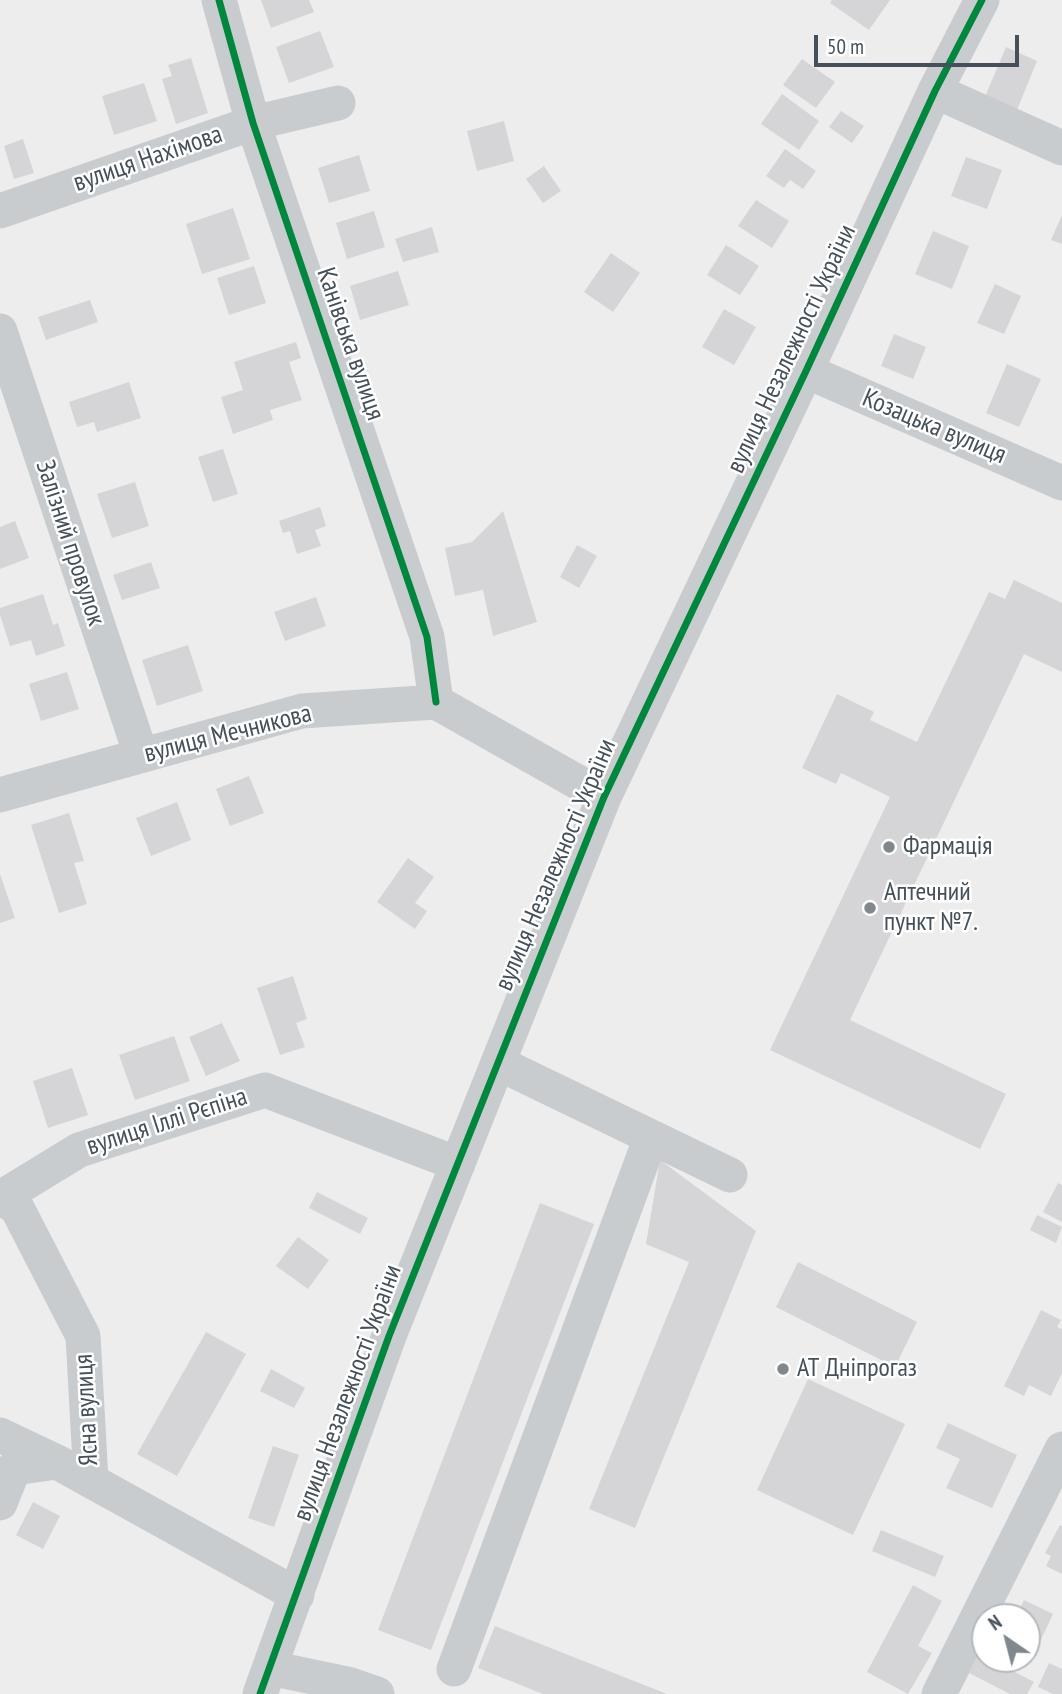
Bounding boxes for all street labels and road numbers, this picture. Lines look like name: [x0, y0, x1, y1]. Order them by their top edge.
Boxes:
street label: вулиця Нахімова: [69, 119, 227, 199]
street label: вулиця Незалежності України: [721, 220, 863, 478]
street label: Канівська вулиця: [309, 264, 391, 424]
street label: Козацька вулиця: [857, 383, 1011, 471]
street label: Залізний провулок: [29, 456, 111, 630]
street label: вулиця Мечникова: [141, 698, 315, 770]
street label: вулиця Незалежності України: [489, 734, 623, 996]
street label: вулиця Іллі Рєпіна: [83, 1081, 251, 1163]
street label: вулиця Незалежності України: [287, 1261, 409, 1525]
street label: Ясна вулиця: [68, 1353, 106, 1467]

